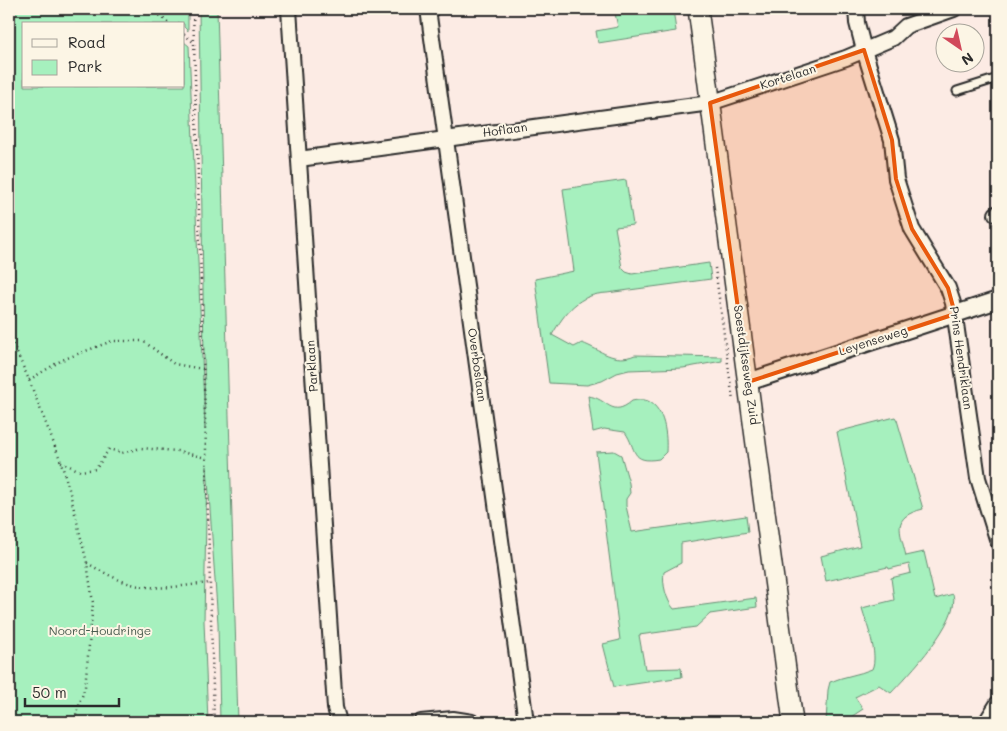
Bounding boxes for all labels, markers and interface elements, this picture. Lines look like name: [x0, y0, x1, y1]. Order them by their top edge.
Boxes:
legend: [22, 22, 185, 88]
north arrow: [934, 22, 984, 72]
text: Road: [68, 32, 105, 52]
text: N: [958, 48, 977, 70]
text: Park: [68, 56, 102, 76]
street label: Kortelaan: [758, 60, 818, 93]
street label: Hoflaan: [481, 118, 528, 140]
street label: Soestdijkseweg Zuid: [731, 304, 763, 426]
street label: Prins Hendriklaan: [947, 305, 977, 411]
street label: Leyenseweg: [836, 321, 909, 359]
street label: Overboslaan: [465, 327, 491, 403]
street label: Parklaan: [301, 340, 321, 392]
park label: Noord-Houdringe: [49, 622, 151, 638]
scale bar: [25, 676, 119, 708]
text: 50 m: [32, 682, 67, 702]

